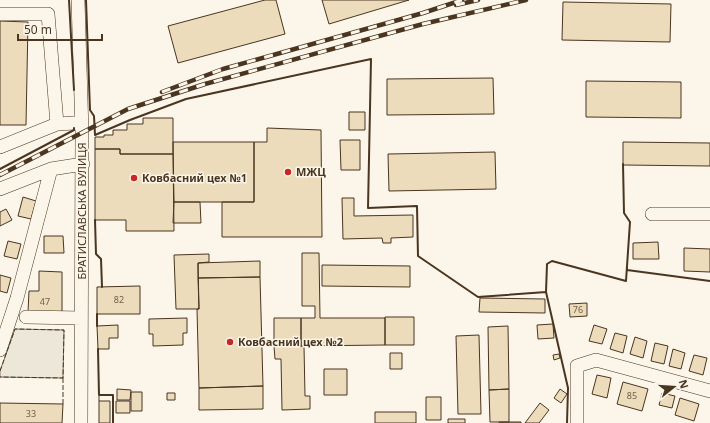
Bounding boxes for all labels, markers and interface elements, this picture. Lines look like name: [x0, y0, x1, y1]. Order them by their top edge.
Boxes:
scale bar: [18, 16, 102, 42]
text: 50 m: [24, 21, 52, 38]
street label: БРАТИСЛАВСЬКА ВУЛИЦЯ: [74, 143, 89, 279]
place label: МЖЦ: [296, 164, 326, 179]
marker: МЖЦ: [283, 167, 293, 177]
place label: Ковбасний цех №1: [142, 170, 247, 185]
marker: Ковбасний цех №1: [129, 173, 139, 183]
house number: 82: [114, 293, 124, 306]
house number: 47: [40, 295, 50, 308]
house number: 76: [573, 303, 583, 316]
place label: Ковбасний цех №2: [238, 334, 343, 349]
marker: Ковбасний цех №2: [225, 337, 235, 347]
north arrow: [654, 367, 694, 407]
text: N: [676, 377, 693, 390]
house number: 85: [627, 389, 637, 402]
house number: 33: [26, 407, 36, 420]

